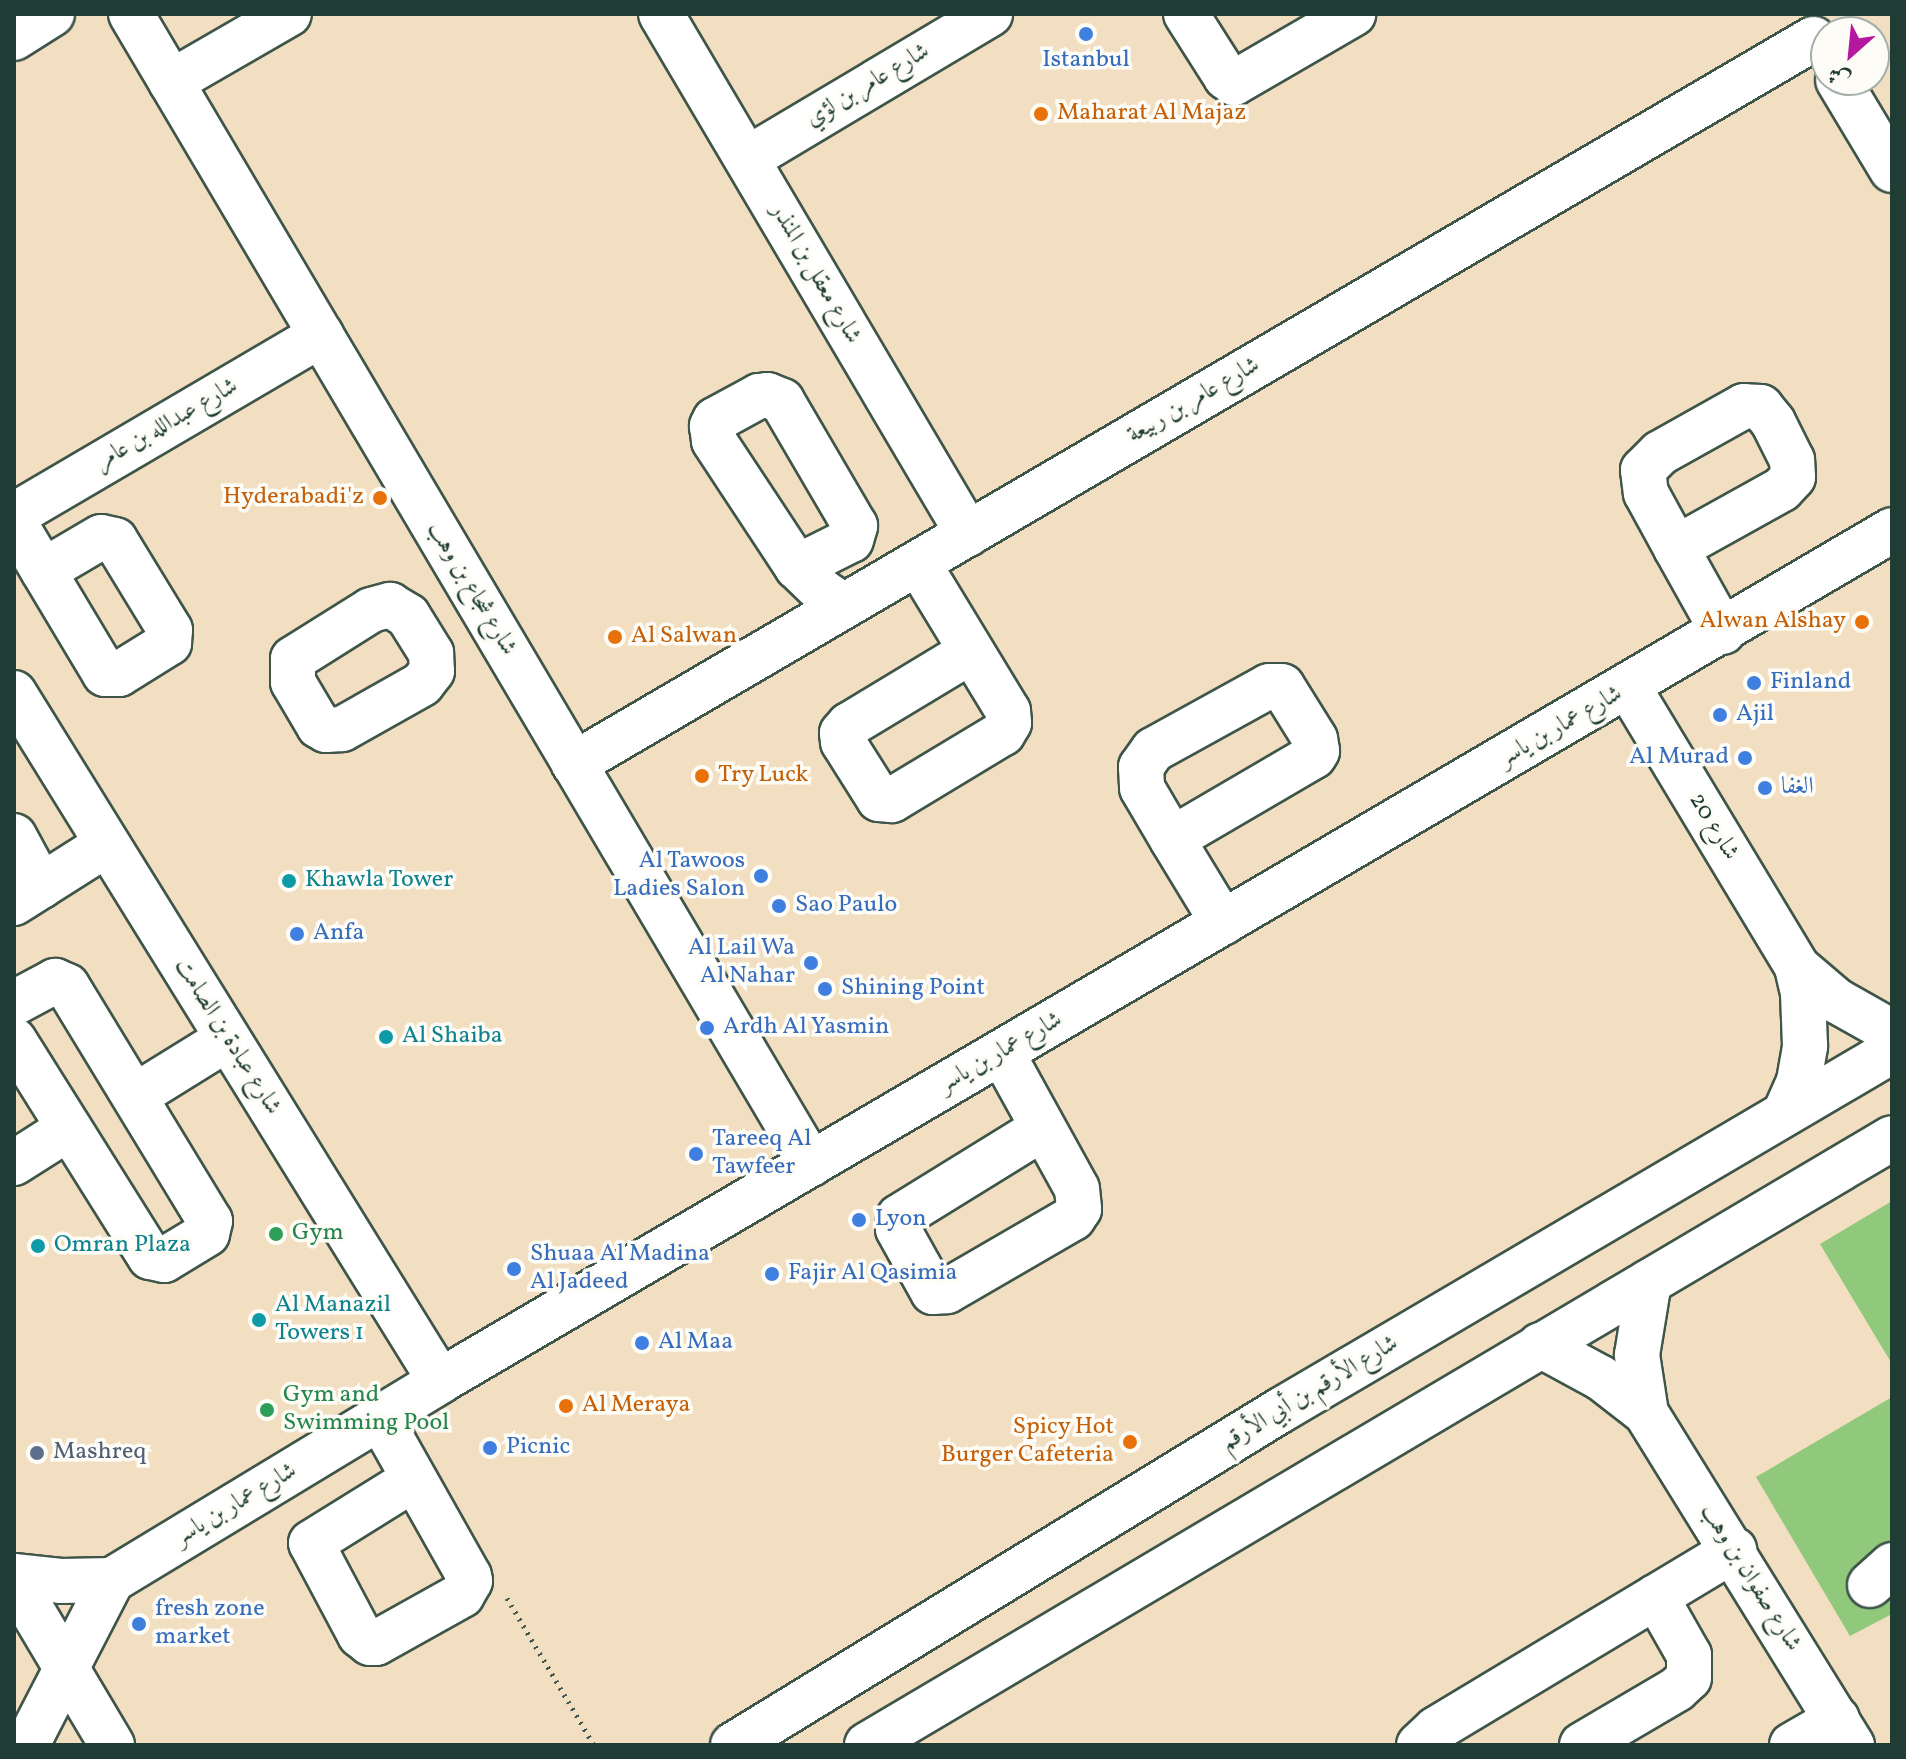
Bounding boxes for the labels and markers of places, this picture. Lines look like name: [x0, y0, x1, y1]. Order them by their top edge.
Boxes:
marker: Istanbul: [1077, 25, 1095, 43]
place label: Istanbul: [1042, 47, 1130, 75]
place label: Maharat Al Majaz: [1057, 100, 1246, 128]
marker: Maharat Al Majaz: [1032, 105, 1050, 123]
place label: Hyderabadi'z: [223, 484, 364, 512]
marker: Hyderabadi'z: [371, 489, 389, 507]
place label: Alwan Alshay: [1699, 608, 1846, 636]
marker: Alwan Alshay: [1853, 613, 1871, 631]
place label: Al Salwan: [631, 623, 737, 651]
marker: Al Salwan: [606, 628, 624, 646]
place label: Finland: [1770, 669, 1851, 697]
marker: Finland: [1745, 674, 1763, 692]
place label: Ajil: [1736, 701, 1774, 729]
marker: Ajil: [1711, 706, 1729, 724]
place label: Al Murad: [1629, 744, 1729, 772]
marker: Al Murad: [1736, 749, 1754, 767]
place label: Try Luck: [718, 762, 809, 790]
marker: Try Luck: [693, 767, 711, 785]
place label: الغفا: [1781, 774, 1814, 802]
marker: الغفا: [1756, 779, 1774, 797]
place label: Al Tawoos Ladies Salon: [613, 848, 745, 904]
place label: Khawla Tower: [305, 867, 454, 895]
marker: Al Tawoos Ladies Salon: [752, 867, 770, 885]
marker: Khawla Tower: [280, 872, 298, 890]
place label: Sao Paulo: [795, 892, 897, 920]
marker: Sao Paulo: [770, 897, 788, 915]
place label: Anfa: [313, 920, 364, 948]
marker: Anfa: [288, 925, 306, 943]
place label: Al Lail Wa Al Nahar: [687, 935, 795, 991]
marker: Al Lail Wa Al Nahar: [802, 954, 820, 972]
place label: Shining Point: [841, 975, 985, 1003]
marker: Shining Point: [816, 980, 834, 998]
place label: Ardh Al Yasmin: [723, 1014, 890, 1042]
marker: Ardh Al Yasmin: [698, 1019, 716, 1037]
place label: Al Shaiba: [402, 1023, 503, 1051]
marker: Al Shaiba: [377, 1028, 395, 1046]
place label: Tareeq Al Tawfeer: [712, 1126, 811, 1182]
marker: Tareeq Al Tawfeer: [687, 1145, 705, 1163]
place label: Lyon: [875, 1206, 927, 1234]
marker: Lyon: [850, 1211, 868, 1229]
place label: Gym: [292, 1220, 344, 1248]
marker: Gym: [267, 1225, 285, 1243]
place label: Omran Plaza: [54, 1232, 191, 1260]
marker: Omran Plaza: [29, 1237, 47, 1255]
place label: Shuaa Al Madina Al Jadeed: [530, 1241, 710, 1297]
marker: Shuaa Al Madina Al Jadeed: [505, 1260, 523, 1278]
place label: Fajir Al Qasimia: [788, 1260, 957, 1288]
marker: Fajir Al Qasimia: [763, 1265, 781, 1283]
place label: Al Manazil Towers 1: [275, 1292, 391, 1348]
marker: Al Manazil Towers 1: [250, 1311, 268, 1329]
place label: Al Maa: [658, 1329, 733, 1357]
marker: Al Maa: [633, 1334, 651, 1352]
place label: Gym and Swimming Pool: [283, 1382, 449, 1438]
place label: Al Meraya: [582, 1392, 690, 1420]
marker: Al Meraya: [557, 1397, 575, 1415]
marker: Gym and Swimming Pool: [258, 1401, 276, 1419]
place label: Spicy Hot Burger Cafeteria: [941, 1414, 1114, 1470]
marker: Spicy Hot Burger Cafeteria: [1121, 1433, 1139, 1451]
place label: Picnic: [506, 1434, 570, 1462]
place label: Mashreq: [53, 1439, 146, 1467]
marker: Picnic: [481, 1439, 499, 1457]
marker: Mashreq: [28, 1444, 46, 1462]
place label: fresh zone market: [155, 1596, 265, 1652]
marker: fresh zone market: [130, 1615, 148, 1633]

